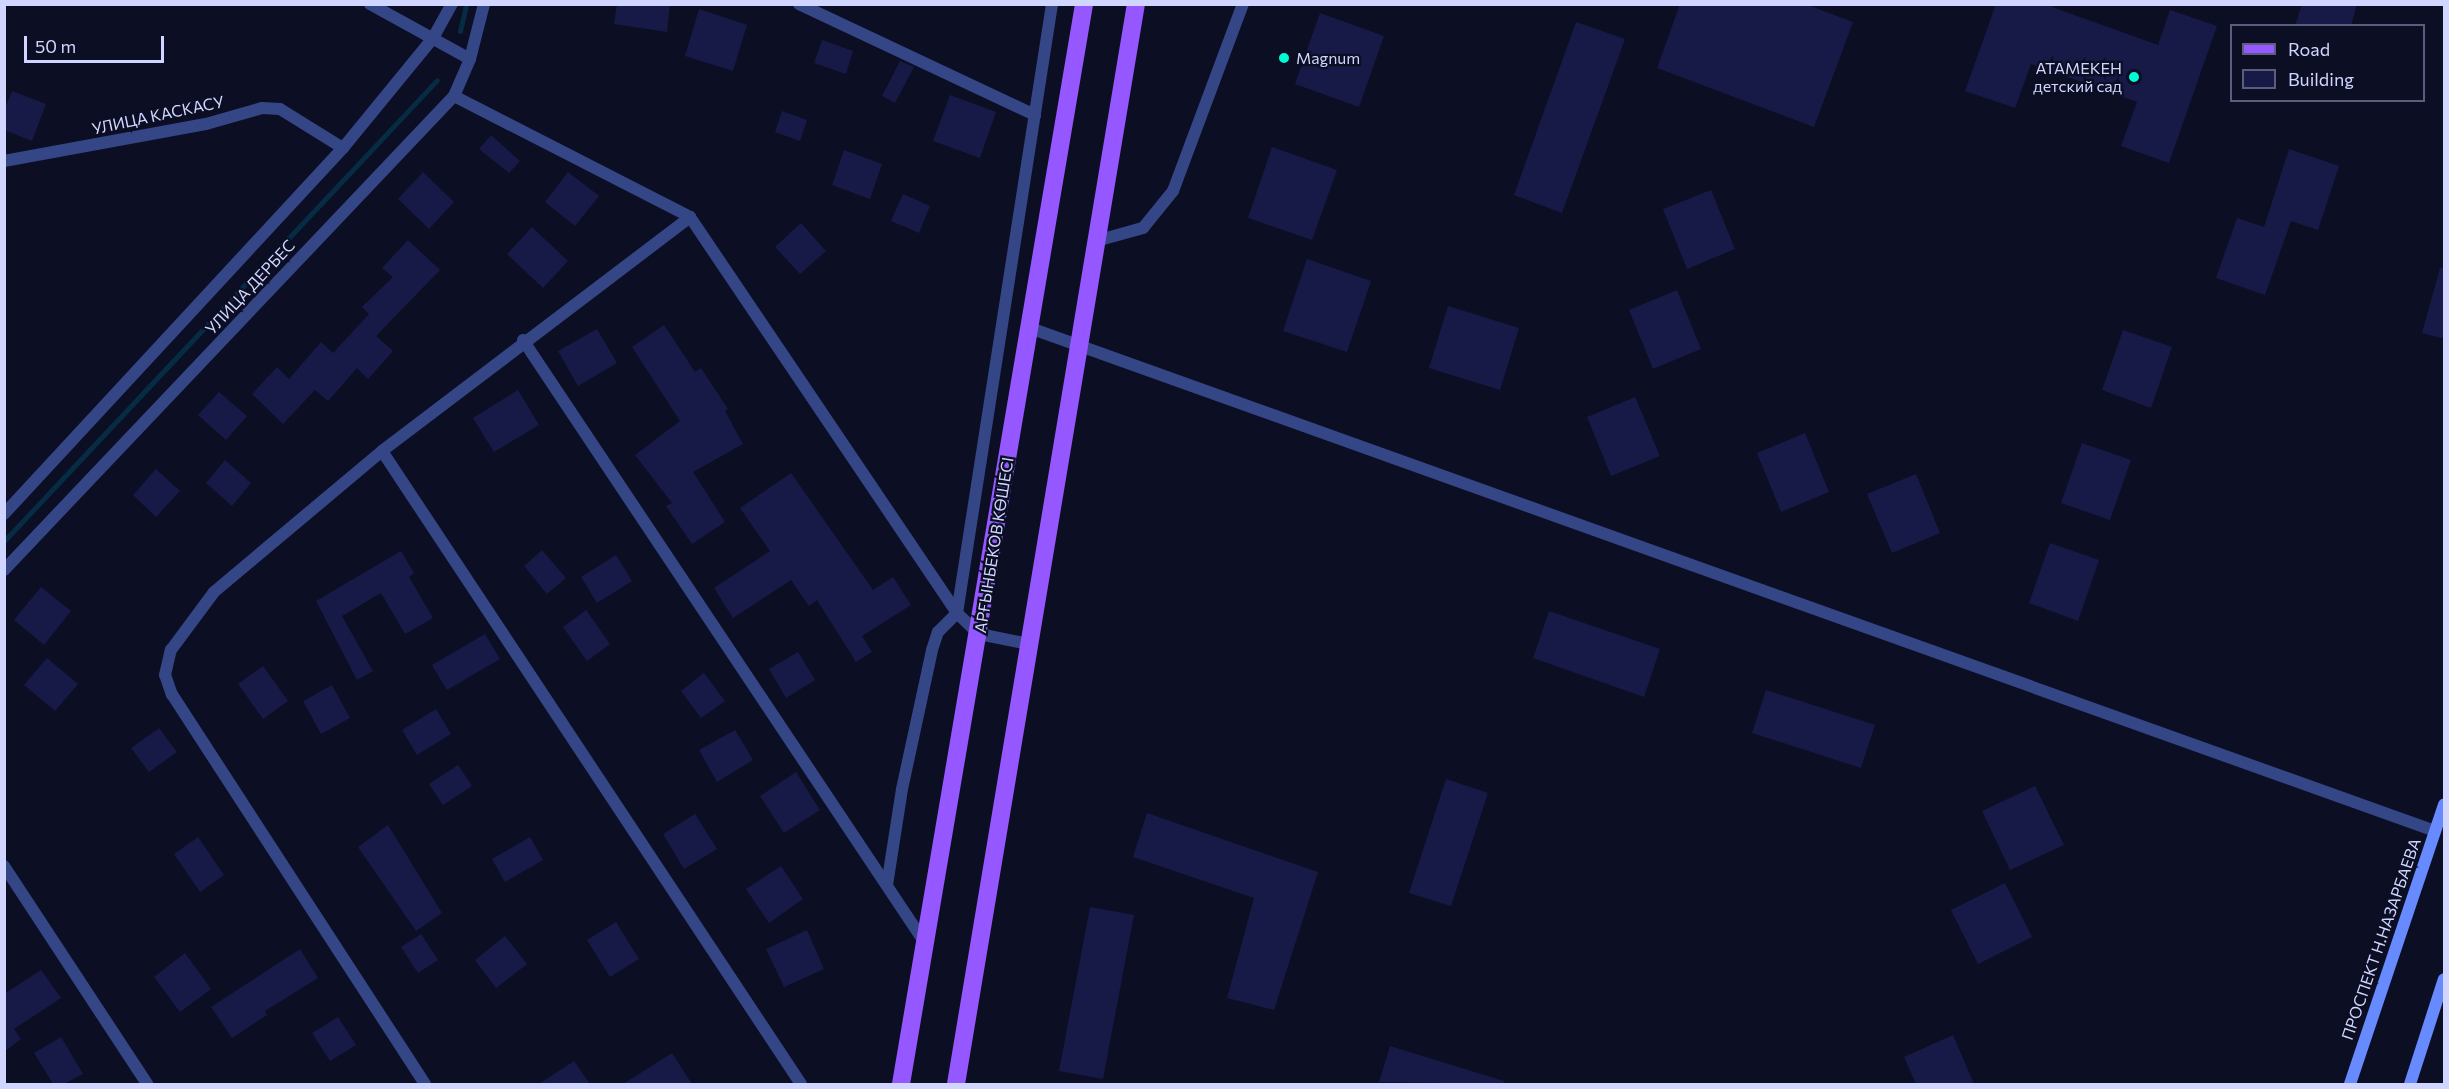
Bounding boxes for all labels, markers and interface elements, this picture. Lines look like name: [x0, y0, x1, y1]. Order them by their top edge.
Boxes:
scale bar: [27, 24, 166, 62]
legend: [2230, 24, 2425, 102]
text: 50 m: [35, 35, 76, 57]
text: Road: [2288, 38, 2330, 60]
place label: Magnum: [1296, 48, 1360, 68]
marker: Magnum: [1277, 51, 1291, 65]
place label: АТАМЕКЕН детский сад: [2033, 58, 2122, 96]
text: Building: [2288, 68, 2354, 90]
marker: АТАМЕКЕН детский сад: [2127, 70, 2141, 84]
street label: УЛИЦА КАСКАСУ: [90, 92, 226, 138]
street label: УЛИЦА ДЕРБЕС: [201, 236, 299, 338]
street label: АРҒЫНБЕКОВ КӨШЕСІ: [971, 456, 1017, 634]
street label: ПРОСПЕКТ Н.НАЗАРБАЕВА: [2337, 835, 2425, 1043]

